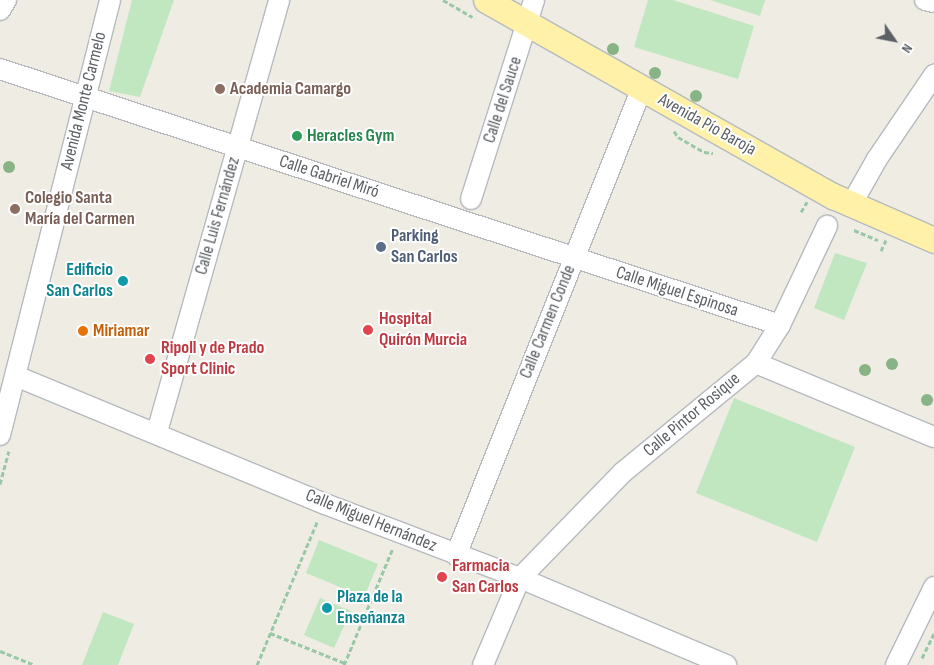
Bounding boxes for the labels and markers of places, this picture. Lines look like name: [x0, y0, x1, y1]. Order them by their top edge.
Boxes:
place label: Academia Camargo: [230, 78, 351, 100]
marker: Academia Camargo: [214, 83, 226, 95]
place label: Heracles Gym: [307, 125, 394, 147]
marker: Heracles Gym: [291, 130, 303, 142]
place label: Colegio Santa María del Carmen: [25, 188, 135, 230]
marker: Colegio Santa María del Carmen: [9, 203, 21, 215]
place label: Parking San Carlos: [391, 226, 458, 268]
marker: Parking San Carlos: [375, 241, 387, 253]
place label: Edificio San Carlos: [46, 260, 113, 302]
marker: Edificio San Carlos: [117, 275, 129, 287]
place label: Hospital Quirón Murcia: [379, 309, 467, 352]
place label: Miriamar: [93, 320, 149, 342]
marker: Hospital Quirón Murcia: [361, 323, 375, 337]
marker: Miriamar: [77, 325, 89, 337]
place label: Ripoll y de Prado Sport Clinic: [161, 338, 264, 380]
marker: Ripoll y de Prado Sport Clinic: [143, 352, 157, 366]
place label: Farmacia San Carlos: [452, 556, 519, 598]
marker: Farmacia San Carlos: [436, 571, 448, 583]
place label: Plaza de la Enseñanza: [337, 587, 405, 630]
marker: Plaza de la Enseñanza: [321, 602, 333, 614]

